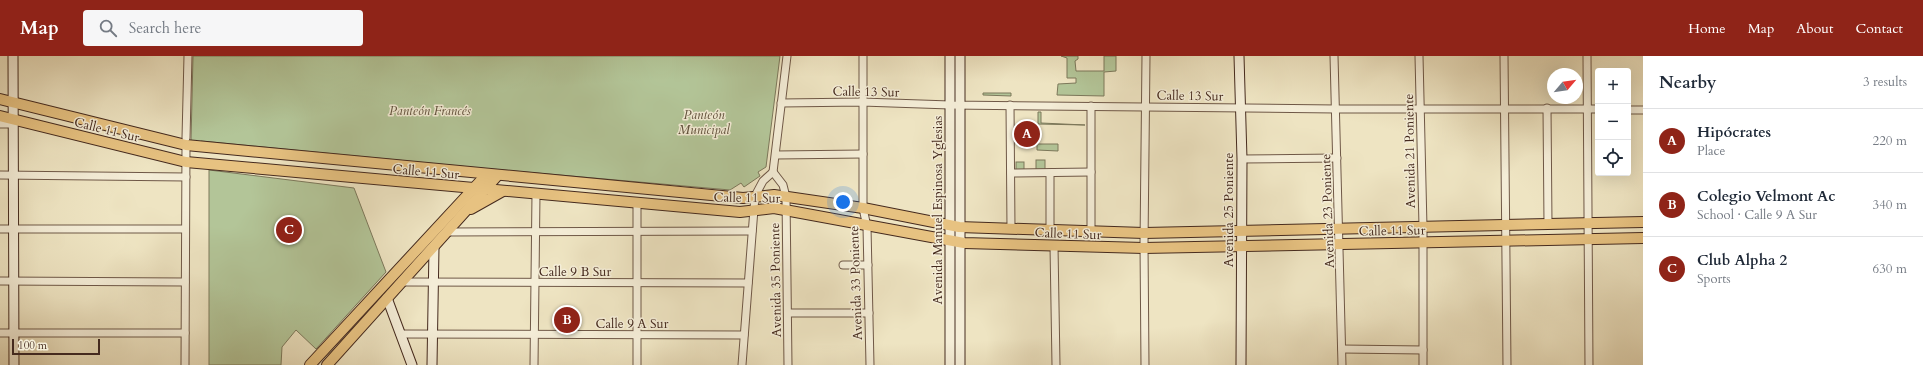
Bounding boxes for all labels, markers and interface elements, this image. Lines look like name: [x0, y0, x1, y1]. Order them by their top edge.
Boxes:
search box: [83, 10, 363, 46]
text: Map: [20, 15, 59, 41]
icon: search: [97, 17, 119, 39]
text: Search here: [129, 18, 201, 38]
text: Home: [1688, 19, 1726, 38]
text: Map: [1748, 19, 1774, 38]
text: About: [1796, 19, 1833, 38]
text: Contact: [1855, 19, 1903, 38]
north arrow: [1547, 68, 1583, 104]
map controls: [1595, 68, 1631, 176]
button: +: [1595, 68, 1631, 104]
text: Nearby: [1659, 71, 1716, 94]
text: 3 results: [1863, 73, 1907, 91]
street label: Calle 13 Sur: [832, 82, 900, 102]
street label: Calle 13 Sur: [1156, 86, 1224, 106]
street label: Avenida 21 Poniente: [1400, 93, 1420, 208]
park label: Panteón Francés: [389, 102, 471, 120]
button: −: [1595, 104, 1631, 140]
park label: Panteón Municipal: [678, 106, 730, 139]
street label: Calle 11 Sur: [72, 113, 142, 147]
street label: Avenida Manuel Espinosa Yglesias: [929, 116, 947, 304]
pin: A: [1014, 119, 1040, 149]
text: Hipócrates: [1697, 122, 1771, 142]
text: A: [1667, 132, 1677, 150]
text: 220 m: [1873, 132, 1907, 150]
button: locate: [1595, 140, 1631, 176]
text: Place: [1697, 142, 1725, 160]
street label: Avenida 25 Poniente: [1220, 153, 1238, 267]
street label: Avenida 23 Poniente: [1317, 153, 1339, 269]
street label: Calle 11 Sur: [392, 160, 460, 184]
text: Colegio Velmont Ac: [1697, 186, 1836, 206]
street label: Calle 11 Sur: [713, 188, 781, 208]
your location: [833, 192, 853, 212]
text: B: [1667, 196, 1677, 214]
text: 340 m: [1873, 196, 1907, 214]
text: School · Calle 9 A Sur: [1697, 206, 1817, 224]
pin: C: [276, 215, 302, 245]
street label: Calle 11 Sur: [1358, 221, 1426, 241]
street label: Avenida 35 Poniente: [766, 222, 786, 337]
street label: Calle 11 Sur: [1034, 224, 1102, 244]
street label: Avenida 33 Poniente: [845, 225, 867, 341]
text: Club Alpha 2: [1697, 250, 1787, 270]
text: C: [1667, 260, 1677, 278]
text: 630 m: [1873, 260, 1907, 278]
street label: Calle 9 B Sur: [539, 263, 611, 281]
text: Sports: [1697, 270, 1731, 288]
pin: B: [554, 305, 580, 335]
street label: Calle 9 A Sur: [596, 315, 669, 333]
scale bar: [12, 337, 100, 356]
text: 100 m: [18, 338, 47, 353]

